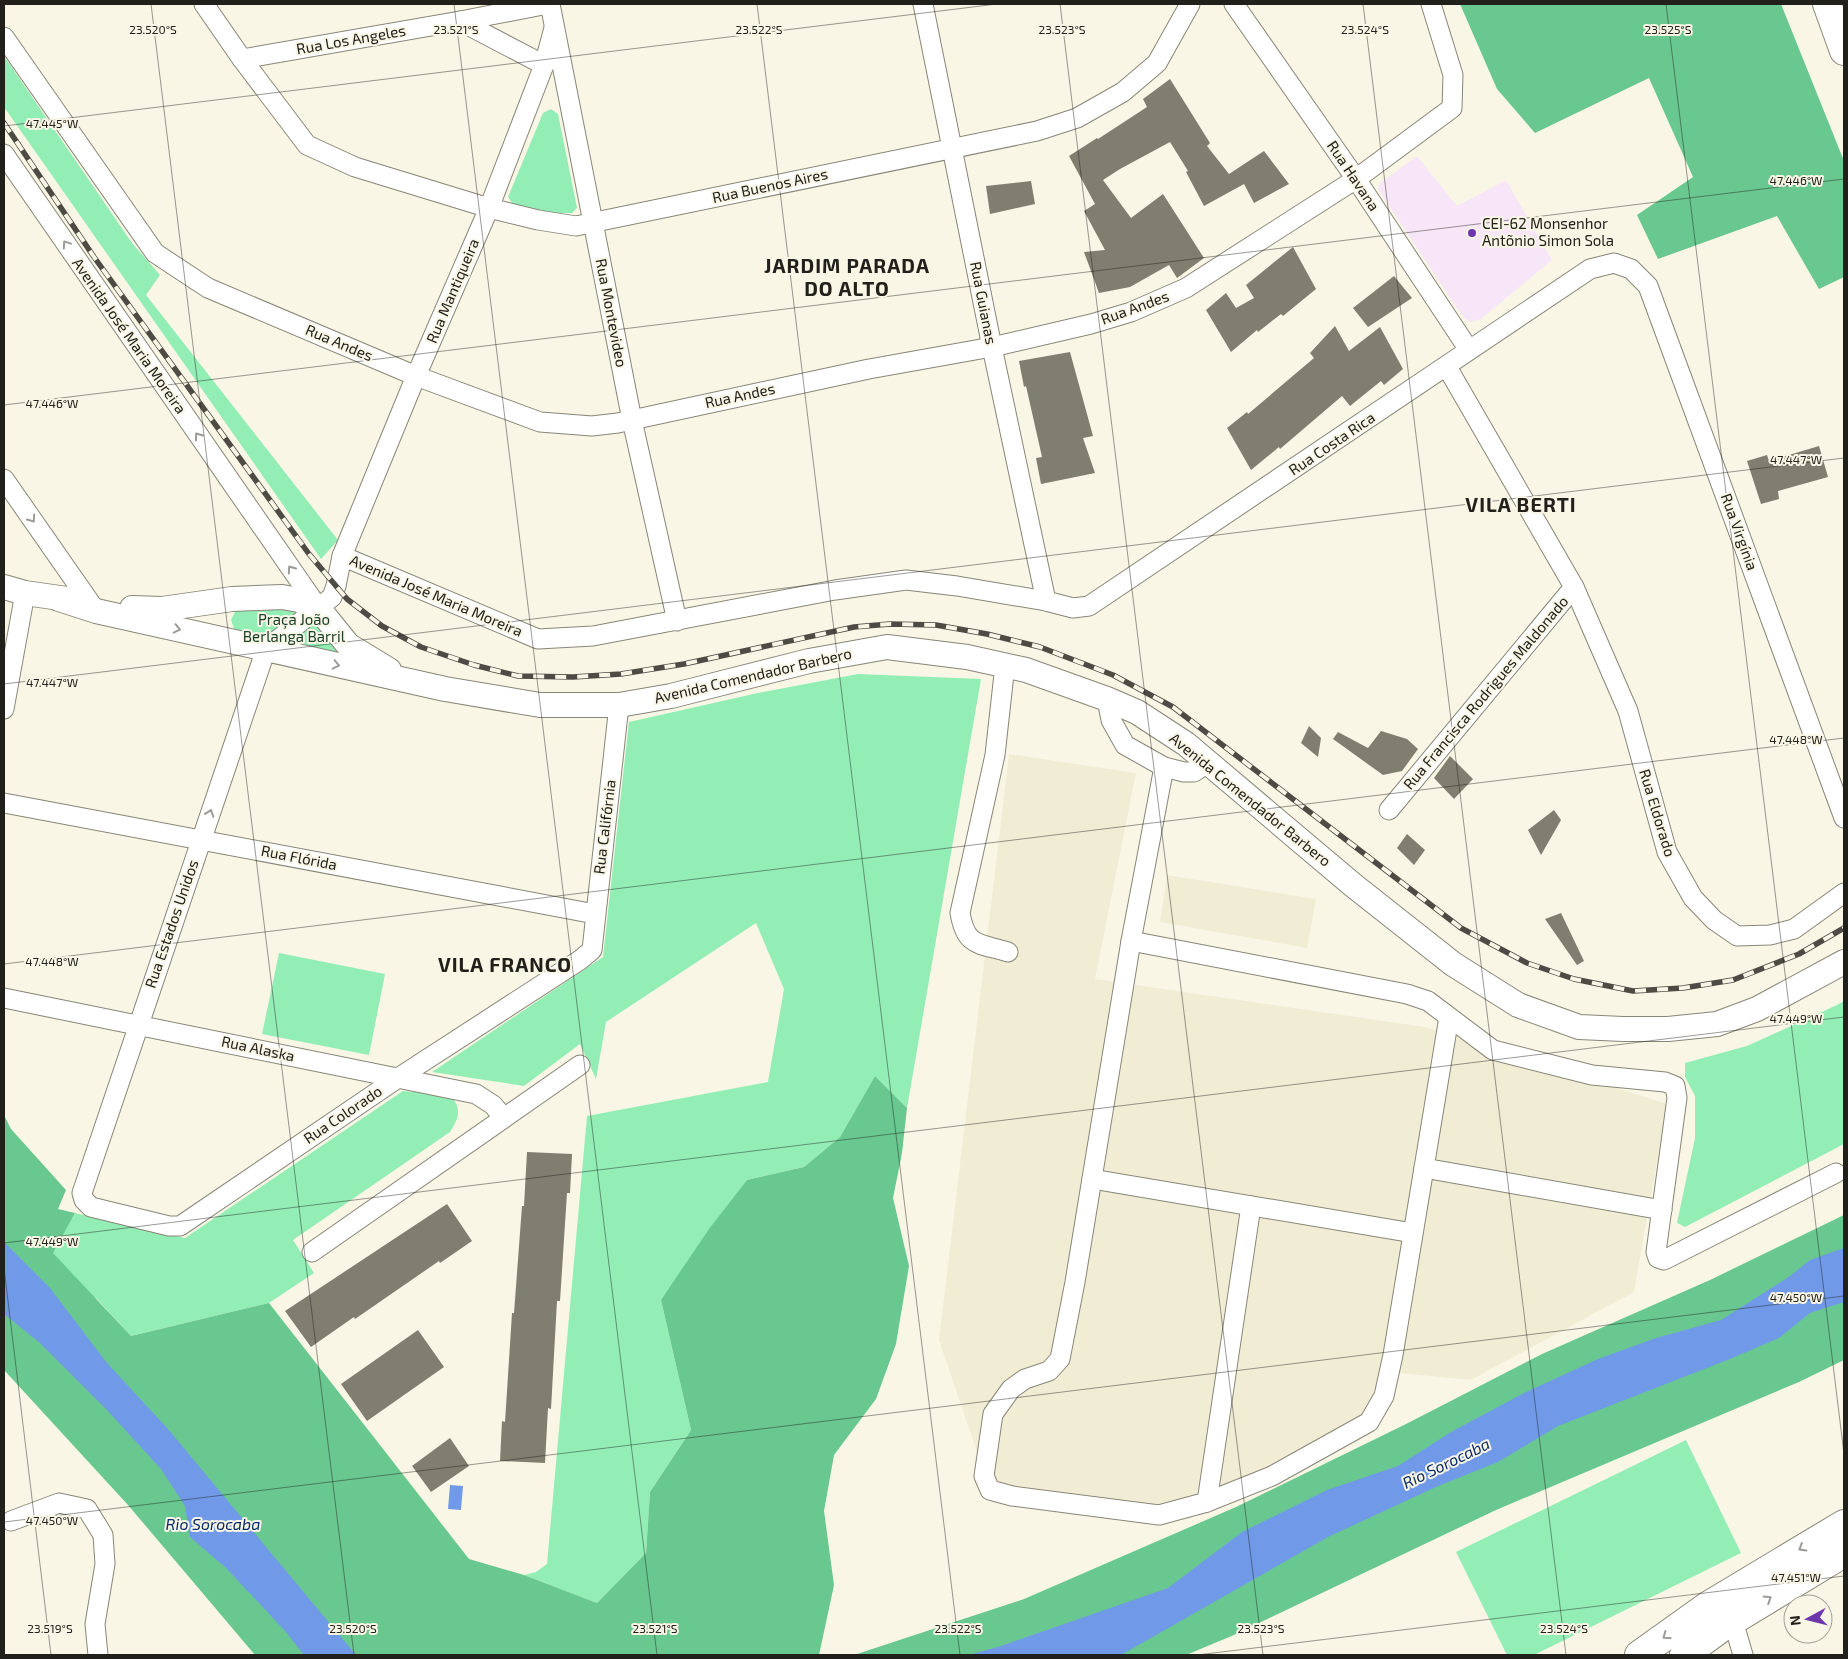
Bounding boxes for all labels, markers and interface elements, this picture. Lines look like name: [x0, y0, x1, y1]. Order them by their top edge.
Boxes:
street label: Rua Los Angeles: [295, 21, 407, 57]
text: 23.520°S: [129, 22, 177, 36]
text: 23.521°S: [433, 22, 479, 36]
text: 23.522°S: [735, 22, 783, 36]
text: 23.523°S: [1038, 22, 1086, 36]
text: 23.524°S: [1341, 22, 1389, 36]
text: 23.525°S: [1645, 22, 1692, 36]
text: 47.445°W: [26, 116, 78, 130]
street label: Rua Havana: [1324, 137, 1384, 214]
street label: Rua Buenos Aires: [710, 164, 829, 206]
text: 47.446°W: [1770, 173, 1822, 187]
place label: CEI-62 Monsenhor Antõnio Simon Sola: [1482, 214, 1614, 249]
marker: CEI-62 Monsenhor Antõnio Simon Sola: [1466, 227, 1478, 239]
street label: Rua Mantiqueira: [422, 236, 482, 346]
one-way arrow: [63, 241, 72, 250]
district label: JARDIM PARADA DO ALTO: [764, 253, 930, 300]
street label: Avenida José Maria Moreira: [69, 254, 191, 417]
street label: Rua Montevideo: [593, 257, 631, 369]
street label: Rua Guianas: [967, 260, 1001, 346]
street label: Rua Andes: [1098, 286, 1171, 328]
street label: Rua Andes: [303, 320, 376, 364]
street label: Rua Andes: [703, 379, 777, 411]
text: 47.446°W: [26, 396, 78, 410]
street label: Rua Costa Rica: [1285, 408, 1378, 479]
one-way arrow: [195, 432, 204, 442]
text: 47.447°W: [1770, 452, 1822, 466]
street label: Rua Virgínia: [1718, 491, 1762, 573]
district label: VILA BERTI: [1465, 492, 1577, 516]
one-way arrow: [26, 513, 35, 523]
street label: Avenida José Maria Moreira: [347, 550, 526, 640]
one-way arrow: [288, 565, 297, 575]
street label: Rua Francisca Rodrigues Maldonado: [1399, 592, 1571, 793]
park label: Praça João Berlanga Barril: [243, 610, 346, 645]
one-way arrow: [173, 623, 182, 634]
street label: Avenida Comendador Barbero: [652, 644, 853, 707]
one-way arrow: [331, 659, 340, 670]
text: 47.447°W: [26, 675, 78, 689]
street label: Avenida Comendador Barbero: [1166, 729, 1335, 870]
text: 47.448°W: [1769, 732, 1823, 746]
street label: Rua Eldorado: [1636, 767, 1680, 859]
street label: Rua Califórnia: [589, 779, 619, 875]
one-way arrow: [204, 809, 214, 818]
street label: Rua Flórida: [260, 841, 339, 873]
street label: Rua Estados Unidos: [141, 857, 201, 990]
district label: VILA FRANCO: [438, 952, 572, 976]
text: 47.448°W: [25, 954, 79, 968]
text: 47.449°W: [1770, 1011, 1822, 1025]
street label: Rua Alaska: [220, 1031, 297, 1065]
street label: Rua Colorado: [300, 1081, 385, 1147]
text: 47.449°W: [26, 1234, 78, 1248]
text: 47.450°W: [1770, 1290, 1822, 1304]
water label: Rio Sorocaba: [1399, 1433, 1493, 1492]
text: 47.450°W: [26, 1513, 78, 1527]
water label: Rio Sorocaba: [166, 1514, 260, 1533]
one-way arrow: [1799, 1542, 1808, 1552]
text: 47.451°W: [1771, 1570, 1821, 1584]
north arrow: [1783, 1594, 1833, 1644]
one-way arrow: [1763, 1596, 1772, 1606]
text: N: [1786, 1615, 1804, 1627]
text: 23.519°S: [27, 1621, 73, 1635]
text: 23.520°S: [329, 1621, 377, 1635]
text: 23.521°S: [632, 1621, 678, 1635]
text: 23.522°S: [934, 1621, 982, 1635]
text: 23.523°S: [1237, 1621, 1285, 1635]
text: 23.524°S: [1540, 1621, 1588, 1635]
one-way arrow: [1662, 1630, 1671, 1639]

